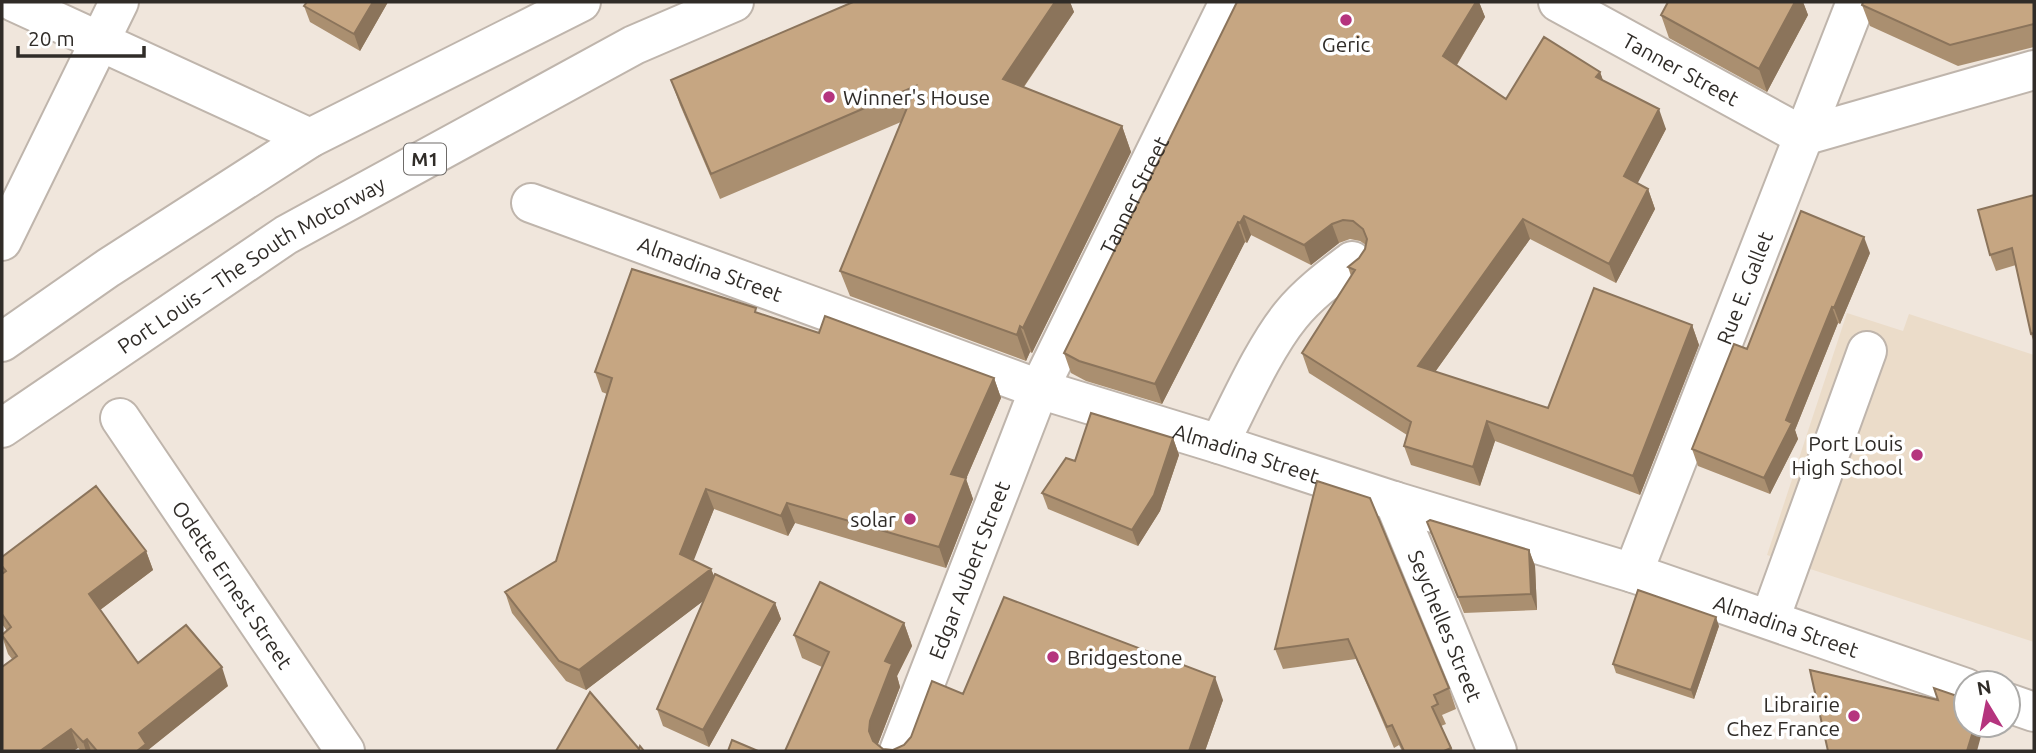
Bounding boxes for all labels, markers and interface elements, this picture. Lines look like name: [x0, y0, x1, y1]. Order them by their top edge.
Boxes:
marker: Geric: [1338, 12, 1354, 28]
scale bar: [18, 14, 144, 58]
text: 20 m: [28, 26, 75, 50]
street label: Tanner Street: [1619, 28, 1743, 111]
place label: Geric: [1322, 32, 1370, 56]
place label: Winner's House: [843, 85, 990, 109]
marker: Winner's House: [821, 89, 837, 105]
street label: Tanner Street: [1095, 132, 1173, 258]
road number: M1: [404, 144, 446, 174]
street label: Port Louis – The South Motorway: [113, 171, 389, 358]
street label: Rue E. Gallet: [1711, 228, 1777, 348]
street label: Almadina Street: [635, 231, 786, 306]
street label: Almadina Street: [1170, 419, 1322, 488]
place label: Port Louis High School: [1792, 431, 1903, 479]
marker: Port Louis High School: [1909, 447, 1925, 463]
street label: Edgar Aubert Street: [924, 478, 1014, 662]
street label: Odette Ernest Street: [167, 496, 298, 673]
place label: solar: [850, 507, 896, 531]
marker: solar: [902, 511, 918, 527]
street label: Seychelles Street: [1404, 547, 1487, 705]
street label: Almadina Street: [1711, 590, 1862, 662]
place label: Bridgestone: [1067, 645, 1183, 669]
marker: Bridgestone: [1045, 649, 1061, 665]
north arrow: [1952, 669, 2022, 739]
text: N: [1975, 675, 1993, 699]
place label: Librairie Chez France: [1726, 692, 1840, 740]
marker: Librairie Chez France: [1846, 708, 1862, 724]

